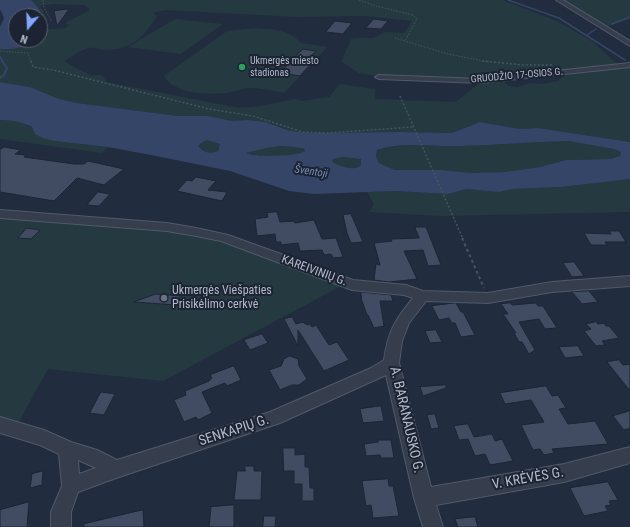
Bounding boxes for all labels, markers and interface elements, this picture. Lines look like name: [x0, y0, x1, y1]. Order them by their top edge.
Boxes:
north arrow: [8, 8, 48, 48]
text: N: [19, 32, 30, 46]
place label: Ukmergės miesto stadionas: [250, 55, 319, 78]
marker: Ukmergės miesto stadionas: [237, 62, 247, 72]
street label: GRUODŽIO 17-OSIOS G.: [470, 66, 564, 86]
water label: Šventoji: [294, 163, 328, 181]
street label: KAREIVINIŲ G.: [279, 252, 349, 290]
place label: Ukmergės Viešpaties Prisikėlimo cerkvė: [172, 284, 272, 312]
marker: Ukmergės Viešpaties Prisikėlimo cerkvė: [159, 293, 169, 303]
street label: A. BARANAUSKO G.: [386, 365, 426, 475]
street label: SENKAPIŲ G.: [197, 412, 271, 450]
street label: V. KRĖVĖS G.: [491, 464, 565, 494]

